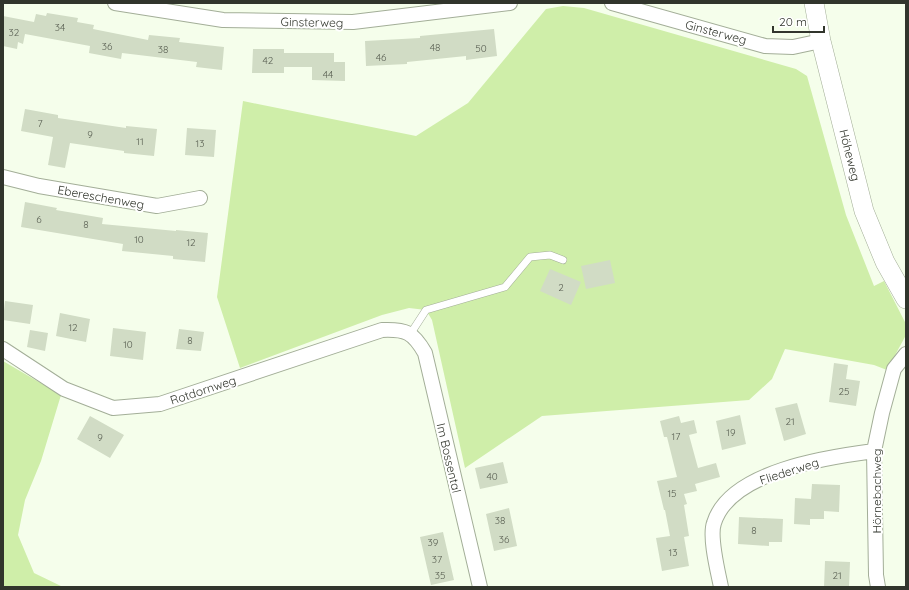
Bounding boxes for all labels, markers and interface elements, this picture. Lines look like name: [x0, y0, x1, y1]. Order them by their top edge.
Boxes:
scale bar: [773, 8, 824, 34]
street label: Ginsterweg: [281, 14, 343, 30]
text: 20 m: [779, 14, 807, 29]
street label: Ginsterweg: [684, 17, 748, 47]
house number: 34: [55, 21, 65, 34]
house number: 32: [9, 26, 20, 39]
house number: 36: [102, 40, 113, 53]
house number: 48: [430, 41, 440, 54]
house number: 50: [475, 42, 487, 55]
house number: 38: [158, 43, 168, 56]
house number: 46: [376, 51, 387, 64]
house number: 42: [263, 54, 274, 67]
house number: 44: [323, 68, 333, 81]
house number: 7: [37, 117, 43, 130]
house number: 9: [87, 128, 93, 141]
street label: Höheweg: [836, 128, 864, 182]
house number: 11: [136, 135, 144, 148]
house number: 13: [196, 137, 204, 150]
street label: Ebereschenweg: [57, 182, 145, 212]
house number: 6: [36, 213, 42, 226]
house number: 8: [83, 218, 89, 231]
house number: 10: [134, 233, 144, 246]
house number: 12: [186, 236, 196, 249]
house number: 2: [558, 281, 564, 294]
house number: 12: [68, 321, 78, 334]
house number: 8: [187, 334, 193, 347]
house number: 10: [123, 338, 133, 351]
street label: Rotdornweg: [168, 372, 238, 408]
house number: 25: [839, 385, 850, 398]
house number: 21: [785, 415, 795, 428]
street label: Im Bossental: [434, 422, 464, 494]
house number: 19: [726, 426, 736, 439]
house number: 17: [672, 430, 680, 443]
house number: 9: [97, 431, 103, 444]
street label: Hörnebachweg: [869, 448, 884, 534]
street label: Fliederweg: [757, 454, 821, 488]
house number: 40: [486, 470, 498, 483]
house number: 15: [667, 487, 677, 500]
house number: 38: [495, 514, 505, 527]
house number: 8: [751, 524, 757, 537]
house number: 36: [499, 533, 510, 546]
house number: 39: [428, 536, 439, 549]
house number: 13: [669, 546, 677, 559]
house number: 37: [432, 553, 442, 566]
house number: 35: [435, 569, 445, 582]
house number: 21: [832, 569, 842, 582]

